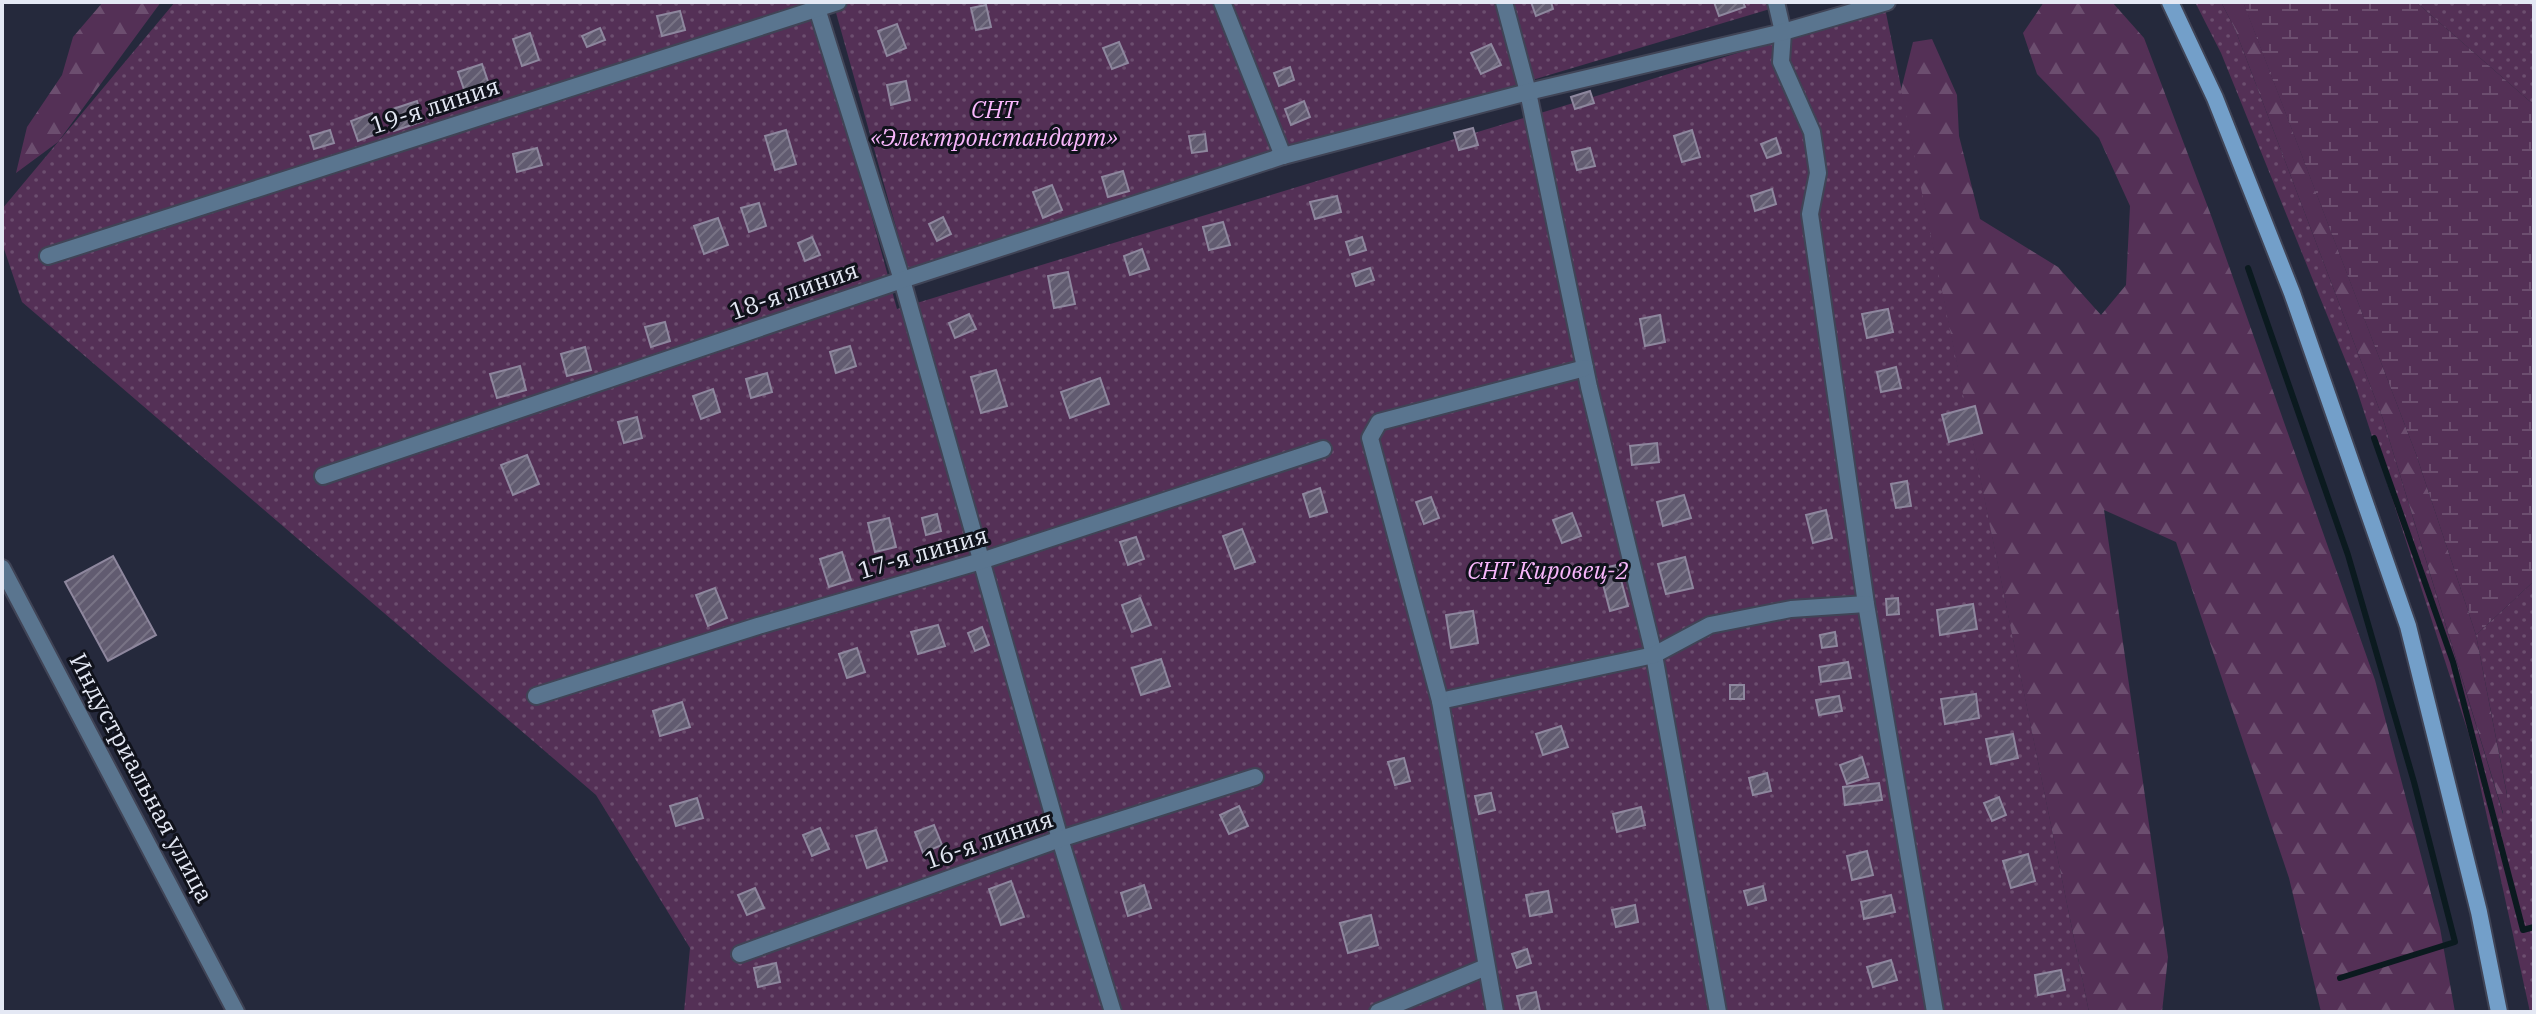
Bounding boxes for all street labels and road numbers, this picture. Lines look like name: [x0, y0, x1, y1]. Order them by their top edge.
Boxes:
street label: 19-я линия: [366, 69, 503, 141]
street label: 18-я линия: [725, 253, 862, 327]
street label: 17-я линия: [854, 518, 991, 586]
street label: Индустриальная улица: [62, 647, 221, 908]
street label: 16-я линия: [920, 802, 1057, 876]

